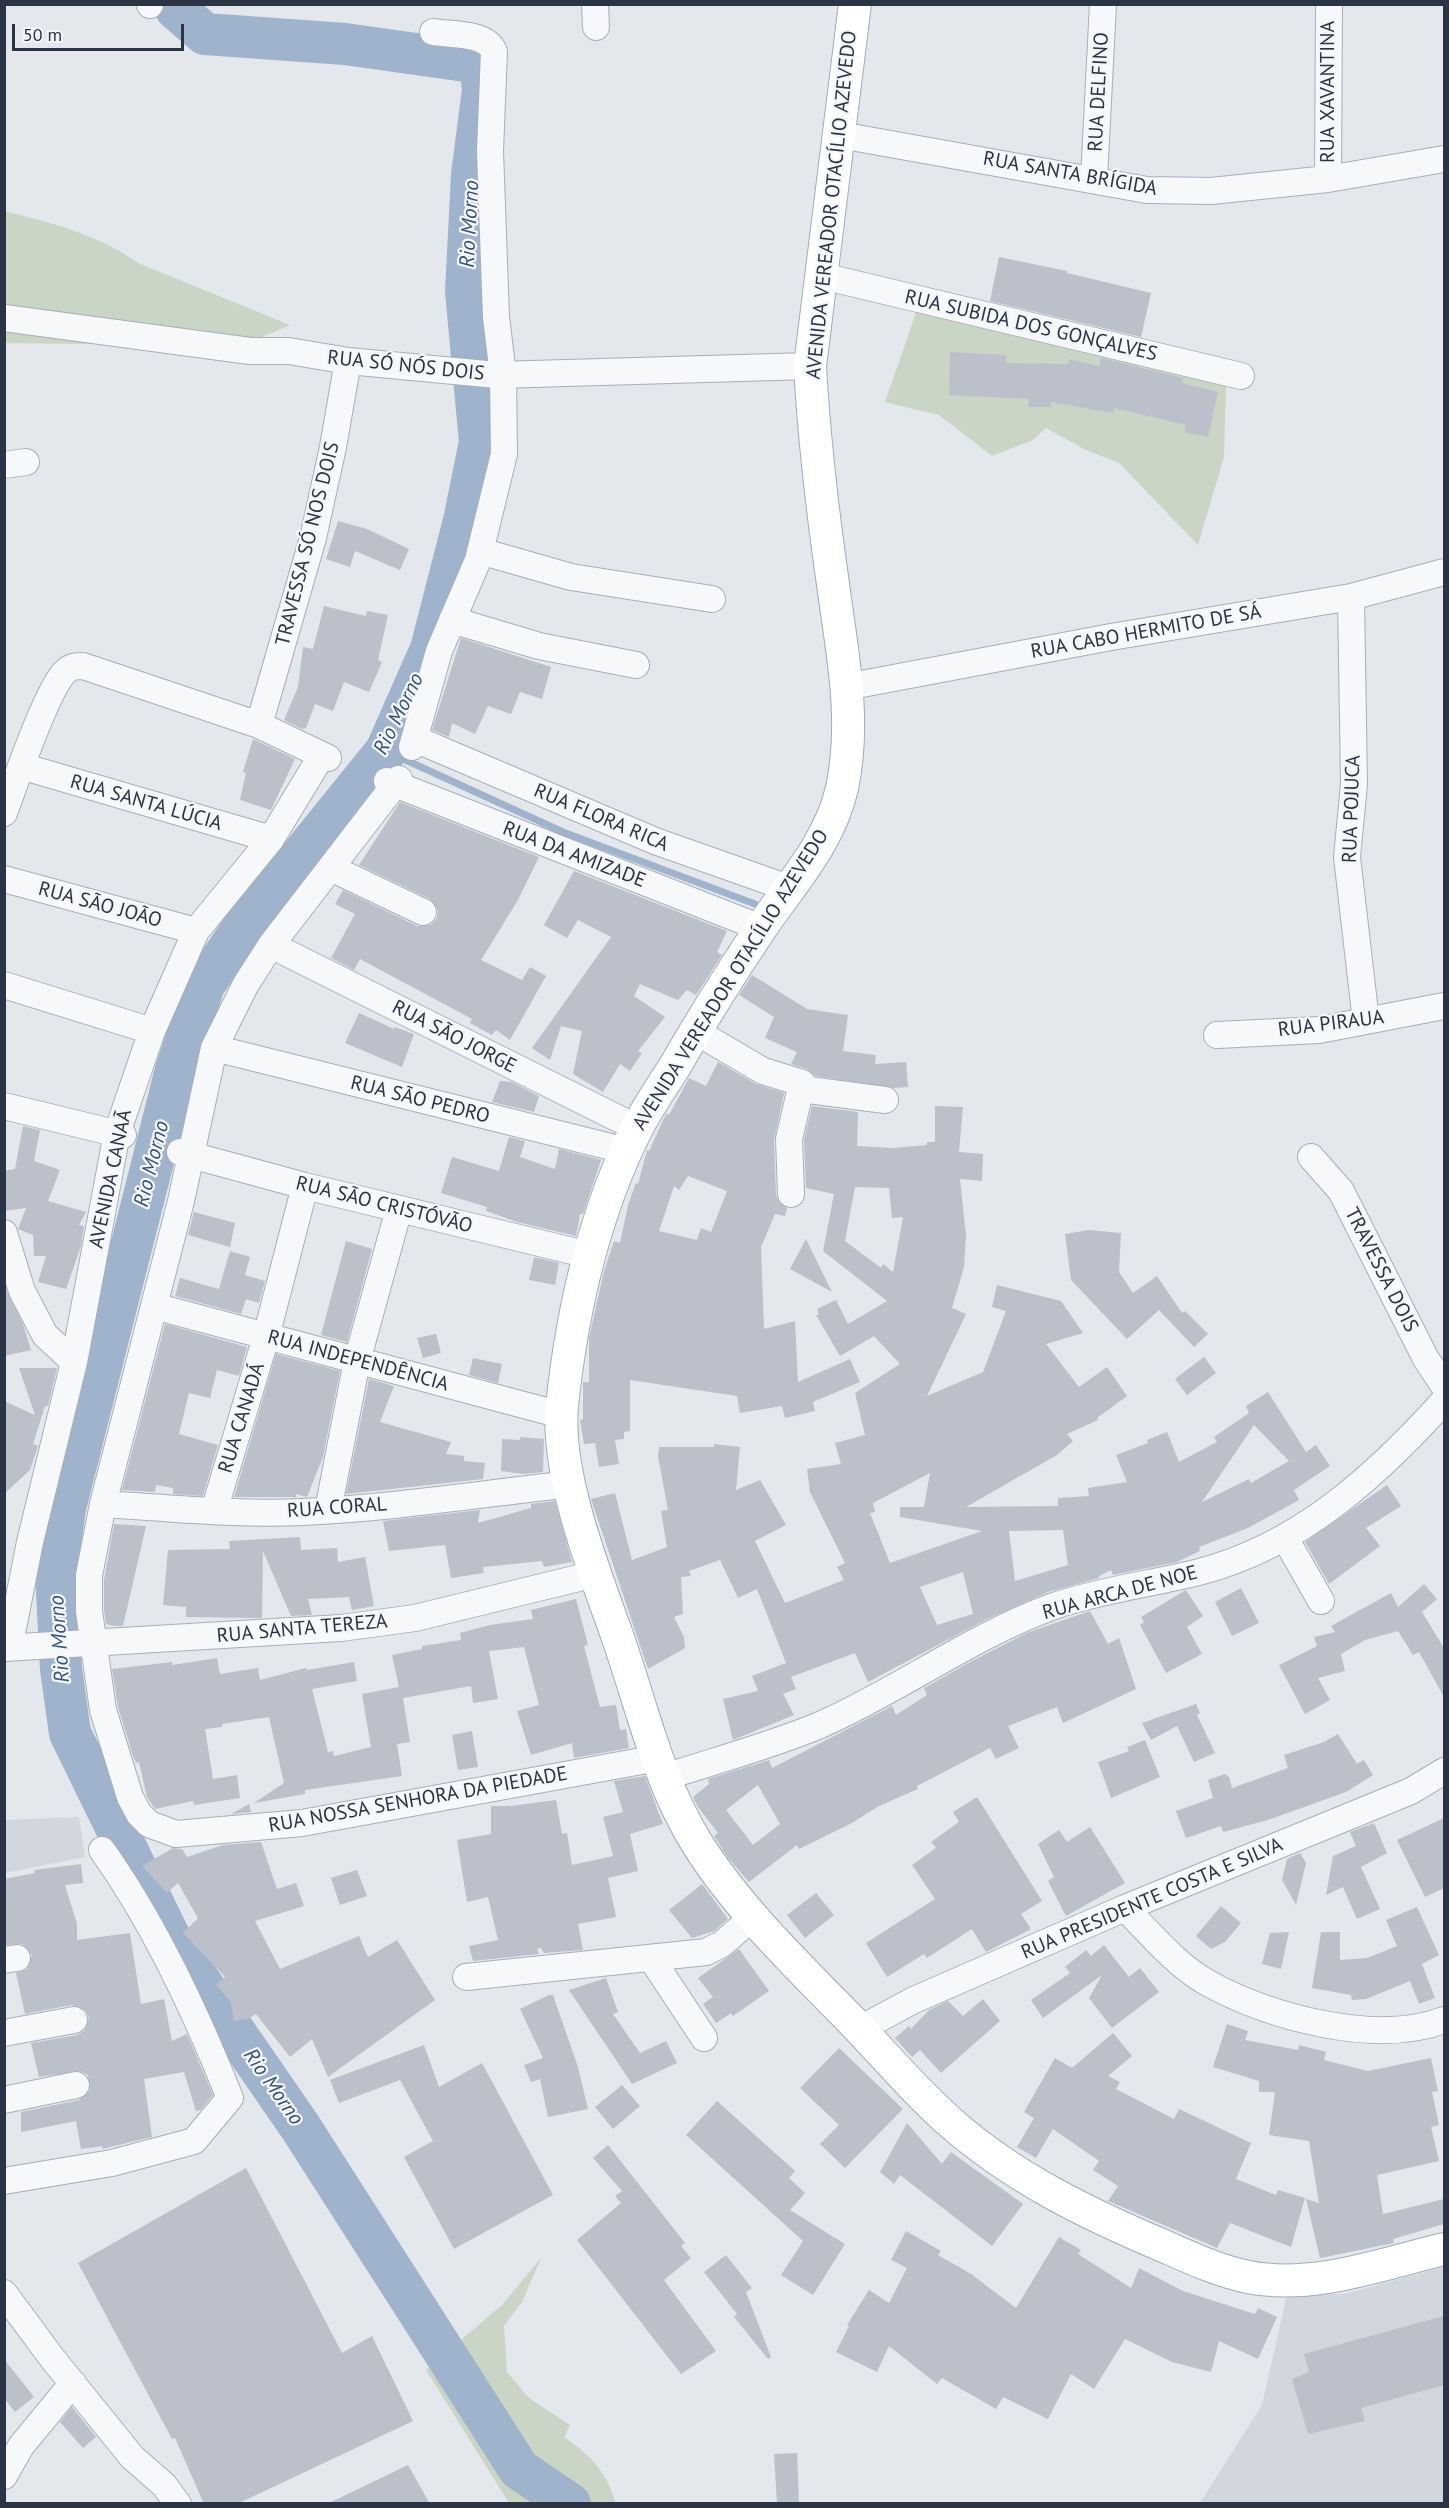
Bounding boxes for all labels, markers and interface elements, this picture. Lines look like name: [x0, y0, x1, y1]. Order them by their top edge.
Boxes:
scale bar: [15, 12, 188, 50]
street label: RUA XAVANTINA: [1316, 21, 1340, 163]
text: 50 m: [23, 23, 62, 46]
street label: AVENIDA VEREADOR OTACÍLIO AZEVEDO: [802, 30, 862, 380]
street label: RUA DELFINO: [1084, 32, 1114, 152]
street label: RUA SANTA BRÍGIDA: [981, 147, 1159, 201]
water label: Rio Morno: [455, 180, 485, 268]
street label: RUA SUBIDA DOS GONÇALVES: [902, 285, 1160, 367]
street label: RUA SÓ NÓS DOIS: [326, 346, 486, 386]
street label: TRAVESSA SÓ NOS DOIS: [271, 439, 345, 649]
street label: RUA CABO HERMITO DE SÁ: [1029, 600, 1263, 664]
water label: Rio Morno: [368, 669, 430, 759]
street label: RUA POJUCA: [1338, 755, 1366, 863]
street label: RUA SANTA LÚCIA: [67, 770, 225, 836]
street label: RUA FLORA RICA: [530, 779, 672, 857]
street label: RUA DA AMIZADE: [499, 817, 649, 893]
street label: AVENIDA VEREADOR OTACÍLIO AZEVEDO: [628, 825, 834, 1135]
street label: RUA SÃO JOÃO: [36, 877, 164, 933]
street label: RUA SÃO JORGE: [388, 995, 520, 1079]
street label: RUA PIRAUA: [1277, 1006, 1385, 1042]
street label: RUA SÃO PEDRO: [348, 1071, 492, 1129]
street label: AVENIDA CANAÃ: [85, 1107, 137, 1251]
water label: Rio Morno: [129, 1118, 175, 1210]
street label: RUA SÃO CRISTÓVÃO: [293, 1171, 475, 1239]
street label: TRAVESSA DOIS: [1339, 1204, 1423, 1336]
street label: RUA INDEPENDÊNCIA: [265, 1325, 451, 1397]
street label: RUA CANADÁ: [214, 1360, 270, 1476]
street label: RUA CORAL: [286, 1493, 388, 1523]
street label: RUA ARCA DE NOE: [1040, 1561, 1200, 1625]
water label: Rio Morno: [44, 1594, 76, 1684]
street label: RUA SANTA TEREZA: [216, 1610, 388, 1648]
street label: RUA NOSSA SENHORA DA PIEDADE: [267, 1762, 569, 1838]
street label: RUA PRESIDENTE COSTA E SILVA: [1018, 1833, 1286, 1965]
water label: Rio Morno: [238, 2044, 308, 2130]

